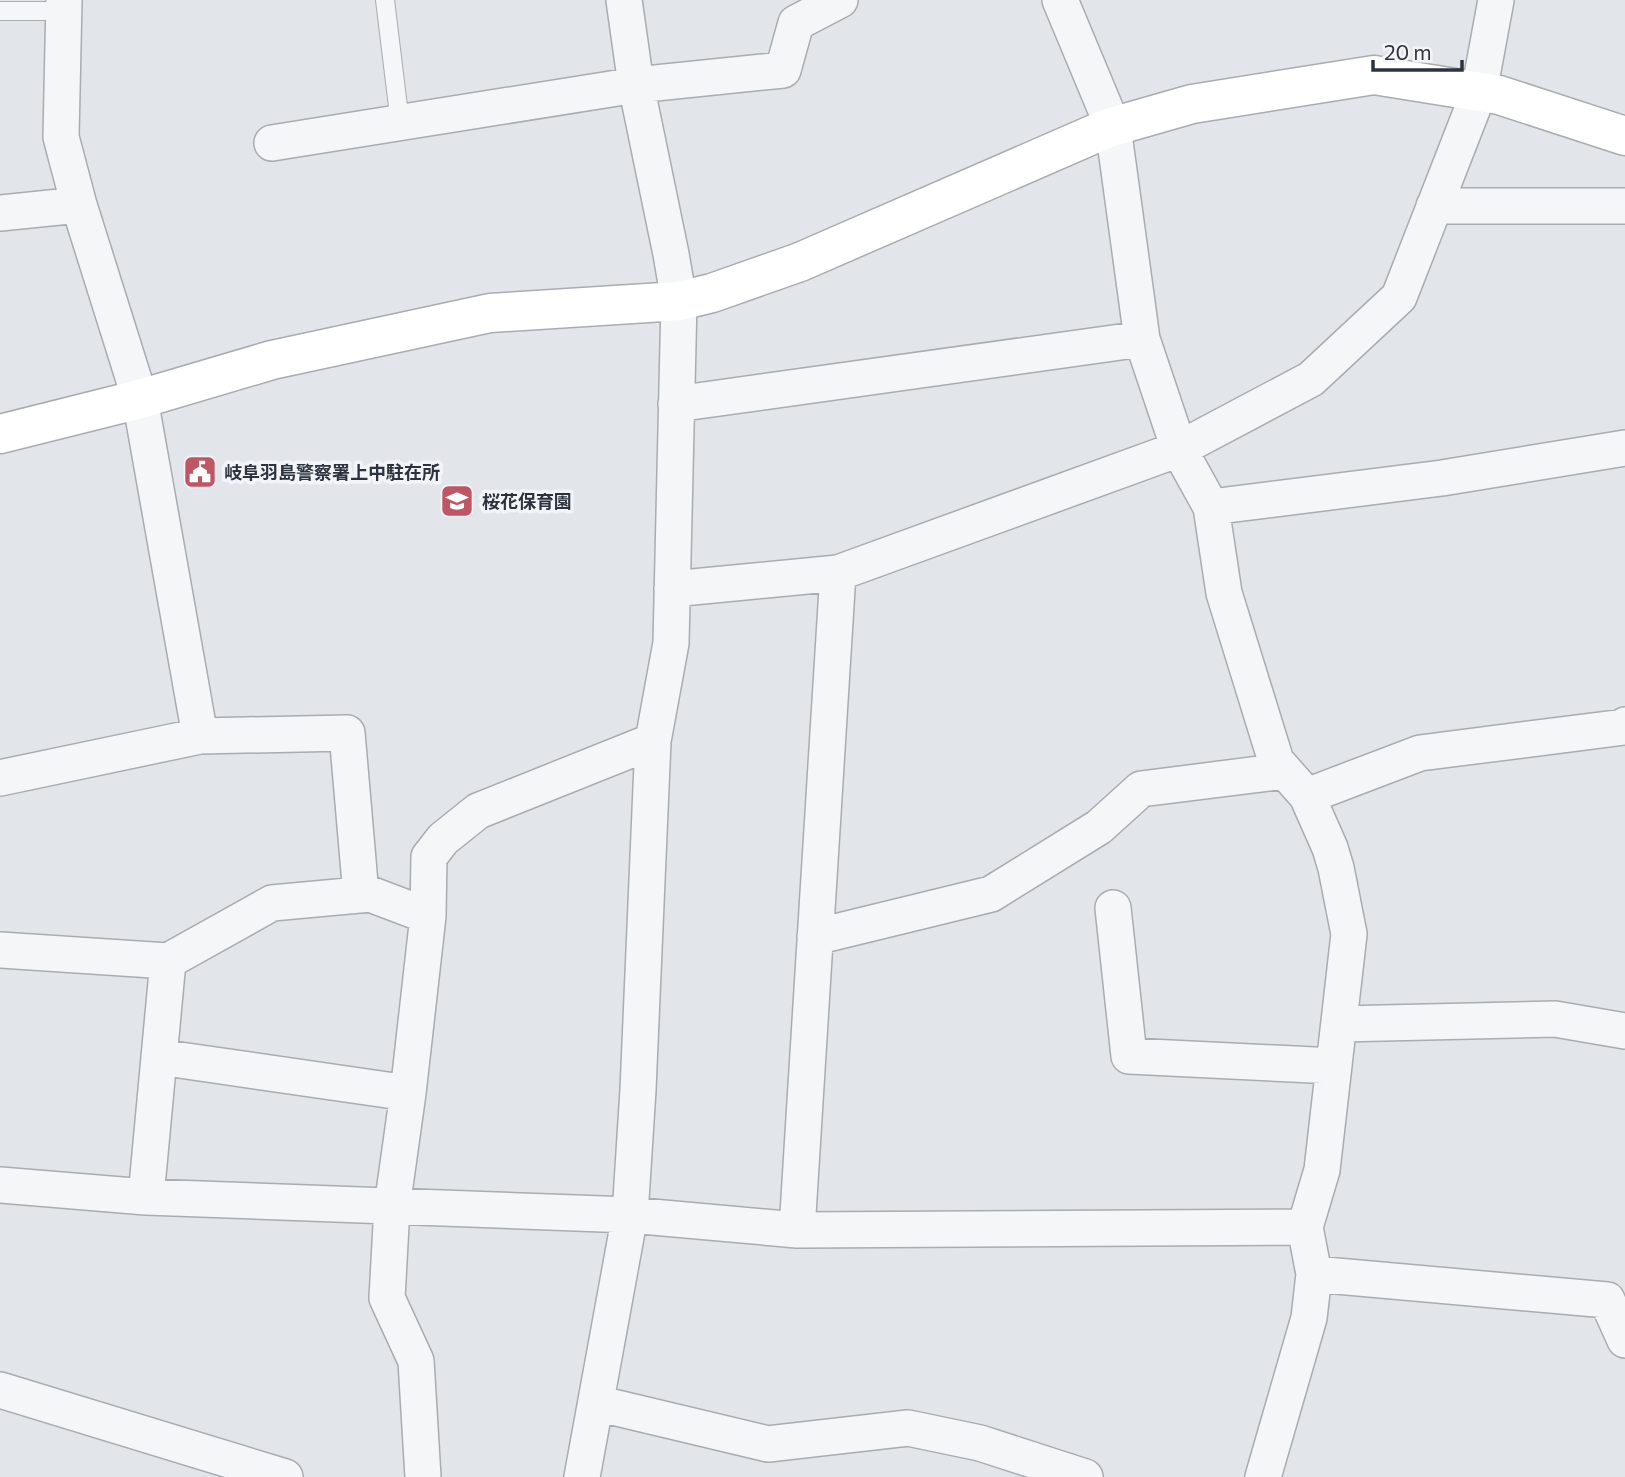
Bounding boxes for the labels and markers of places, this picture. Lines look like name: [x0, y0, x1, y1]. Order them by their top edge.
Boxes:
public building icon: 岐阜羽島警察署上中駐在所: [181, 453, 219, 491]
place label: 岐阜羽島警察署上中駐在所: [224, 461, 440, 483]
school or university icon: 桜花保育園: [438, 482, 476, 520]
place label: 桜花保育園: [482, 490, 572, 512]

